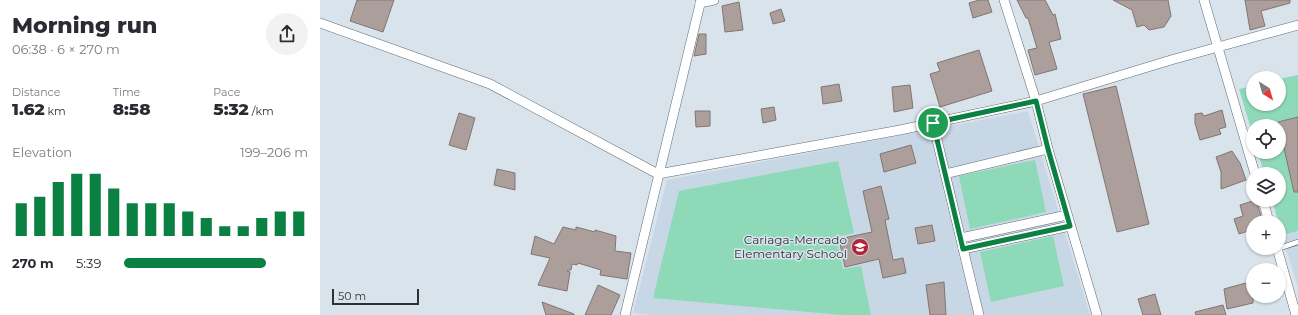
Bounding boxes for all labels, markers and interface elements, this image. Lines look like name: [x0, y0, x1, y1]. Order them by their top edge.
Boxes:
text: Morning run: [12, 12, 157, 39]
button: share: [266, 13, 308, 55]
text: 06:38 · 6 × 270 m: [12, 41, 120, 57]
north arrow: [1246, 71, 1286, 111]
map controls: [1246, 71, 1286, 303]
text: Distance: [12, 85, 60, 99]
text: Time: [113, 85, 140, 99]
text: Pace: [213, 85, 240, 99]
text: 1.62: [12, 99, 45, 119]
text: 8:58: [113, 99, 151, 119]
text: 5:32: [213, 99, 249, 119]
text: km: [45, 104, 66, 118]
text: /km: [249, 104, 274, 118]
pin: [916, 106, 950, 140]
icon: arrive: [922, 112, 944, 134]
button: locate: [1246, 119, 1286, 159]
text: Elevation: [12, 144, 72, 160]
text: 199–206 m: [240, 144, 308, 160]
button: layers: [1246, 167, 1286, 207]
button: +: [1246, 215, 1286, 255]
place label: Cariaga-Mercado Elementary School: [734, 232, 847, 261]
school or university icon: Cariaga-Mercado Elementary School: [850, 237, 870, 257]
text: 270 m: [12, 255, 54, 271]
text: 5:39: [76, 255, 101, 271]
button: −: [1246, 263, 1286, 303]
scale bar: [332, 287, 419, 306]
text: 50 m: [338, 289, 366, 303]

